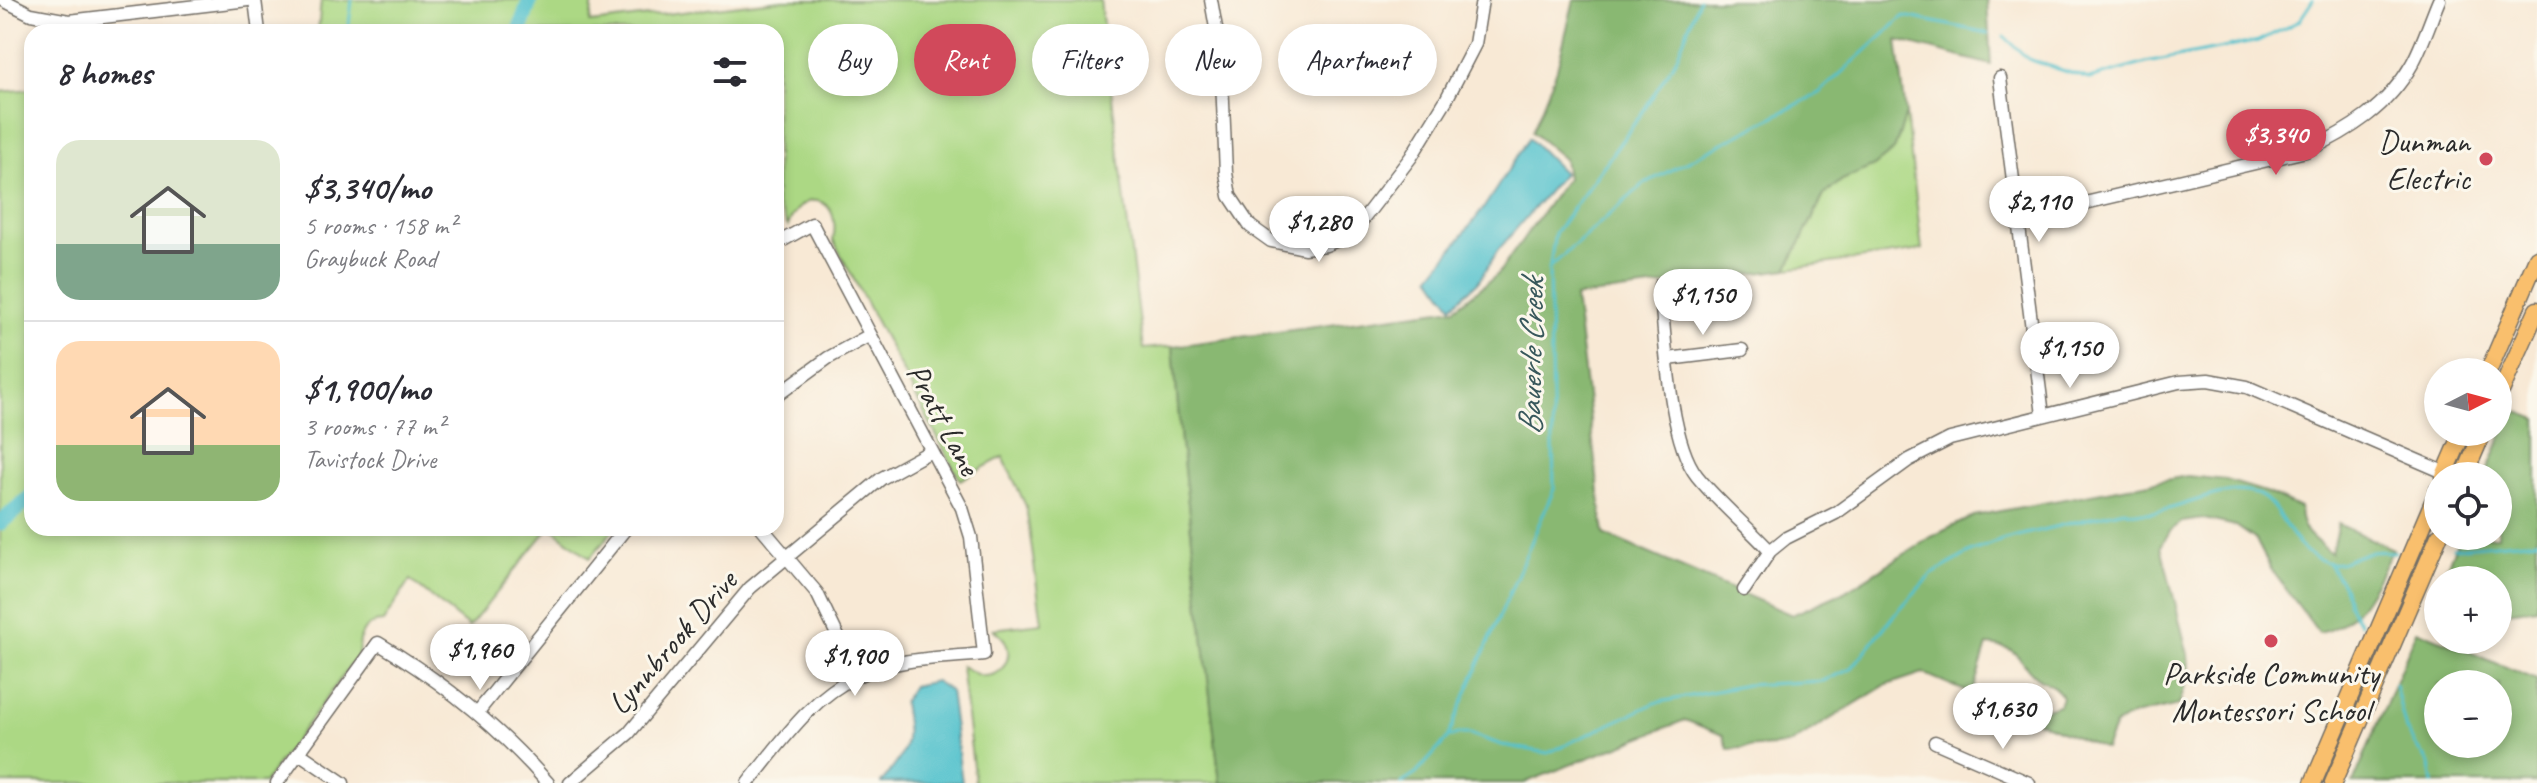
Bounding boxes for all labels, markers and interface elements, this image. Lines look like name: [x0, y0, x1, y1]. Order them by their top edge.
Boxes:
chip: Buy: [808, 24, 898, 96]
chip: Rent: [914, 24, 1016, 96]
chip: Filters: [1032, 24, 1149, 96]
chip: New: [1165, 24, 1262, 96]
chip: Apartment: [1278, 24, 1437, 96]
icon: filters: [708, 50, 752, 94]
text: 8 homes: [56, 51, 152, 94]
pin: $3,340: [2211, 109, 2341, 177]
text: $3,340: [2244, 118, 2308, 151]
place label: Dunman Electric: [2378, 121, 2472, 199]
marker: Dunman Electric: [2477, 150, 2495, 168]
text: $3,340/mo: [304, 166, 431, 209]
icon: home: [120, 172, 216, 268]
pin: $2,110: [1974, 176, 2104, 244]
text: $2,110: [2007, 185, 2071, 218]
pin: $1,280: [1254, 196, 1384, 264]
text: $1,280: [1287, 205, 1351, 238]
text: 5 rooms · 158 m²: [304, 209, 456, 242]
text: Graybuck Road: [304, 242, 437, 275]
pin: $1,150: [1638, 269, 1768, 337]
water label: Bauerle Creek: [1508, 273, 1553, 435]
text: $1,150: [1671, 278, 1735, 311]
pin: $1,150: [2005, 322, 2135, 390]
text: $1,150: [2038, 331, 2102, 364]
street label: Pratt Lane: [897, 356, 991, 484]
north arrow: [2424, 358, 2512, 446]
map controls: [2424, 358, 2512, 758]
text: $1,900/mo: [304, 367, 430, 410]
icon: home: [120, 373, 216, 469]
text: 3 rooms · 77 m²: [304, 410, 445, 443]
text: Tavistock Drive: [304, 443, 436, 476]
button: locate: [2424, 462, 2512, 550]
street label: Lynnbrook Drive: [599, 560, 748, 723]
button: +: [2424, 566, 2512, 654]
pin: $1,960: [415, 624, 545, 692]
pin: $1,900: [790, 630, 920, 698]
marker: Parkside Community Montessori School: [2262, 632, 2280, 650]
text: $1,960: [448, 633, 512, 666]
text: $1,900: [823, 639, 887, 672]
place label: Parkside Community Montessori School: [2163, 653, 2382, 731]
button: −: [2424, 670, 2512, 758]
pin: $1,630: [1938, 683, 2068, 751]
text: $1,630: [1971, 692, 2035, 725]

